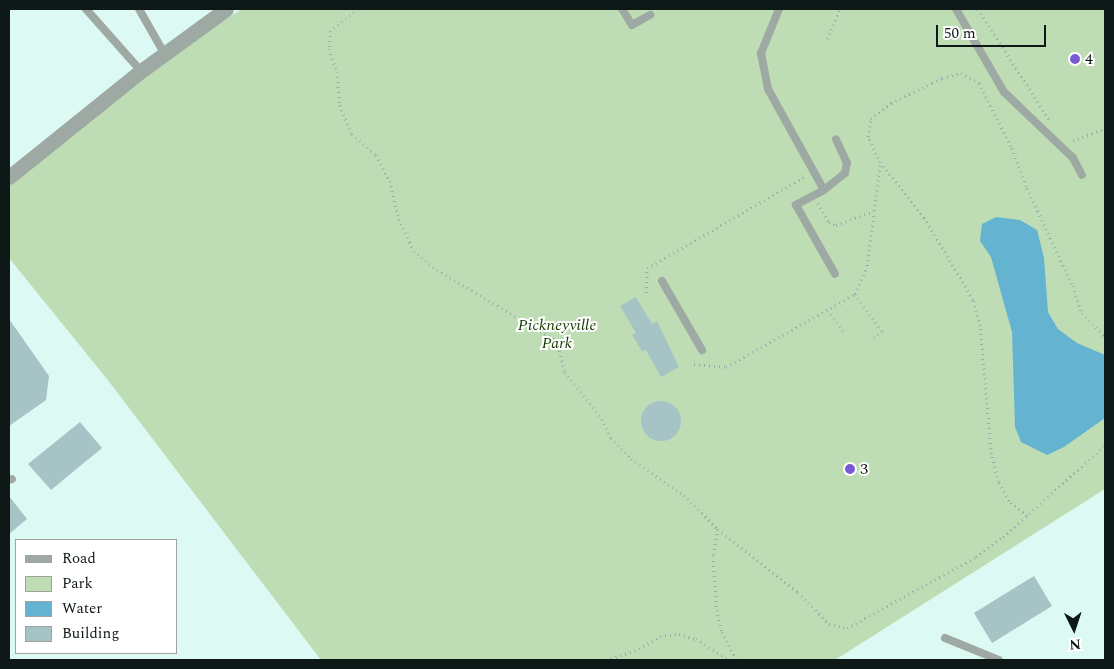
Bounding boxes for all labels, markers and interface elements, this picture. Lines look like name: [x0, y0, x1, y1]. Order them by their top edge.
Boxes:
scale bar: [939, 15, 1049, 47]
text: 50 m: [944, 22, 976, 45]
place label: 4: [1085, 49, 1093, 69]
marker: 4: [1069, 53, 1081, 65]
park label: Pickneyville Park: [518, 315, 596, 353]
place label: 3: [860, 459, 868, 479]
marker: 3: [844, 463, 856, 475]
legend: [15, 539, 178, 654]
text: Road: [62, 547, 96, 570]
text: Park: [62, 572, 93, 595]
text: Water: [62, 597, 102, 620]
north arrow: [1049, 604, 1099, 654]
text: Building: [62, 622, 119, 645]
text: N: [1069, 634, 1082, 655]

